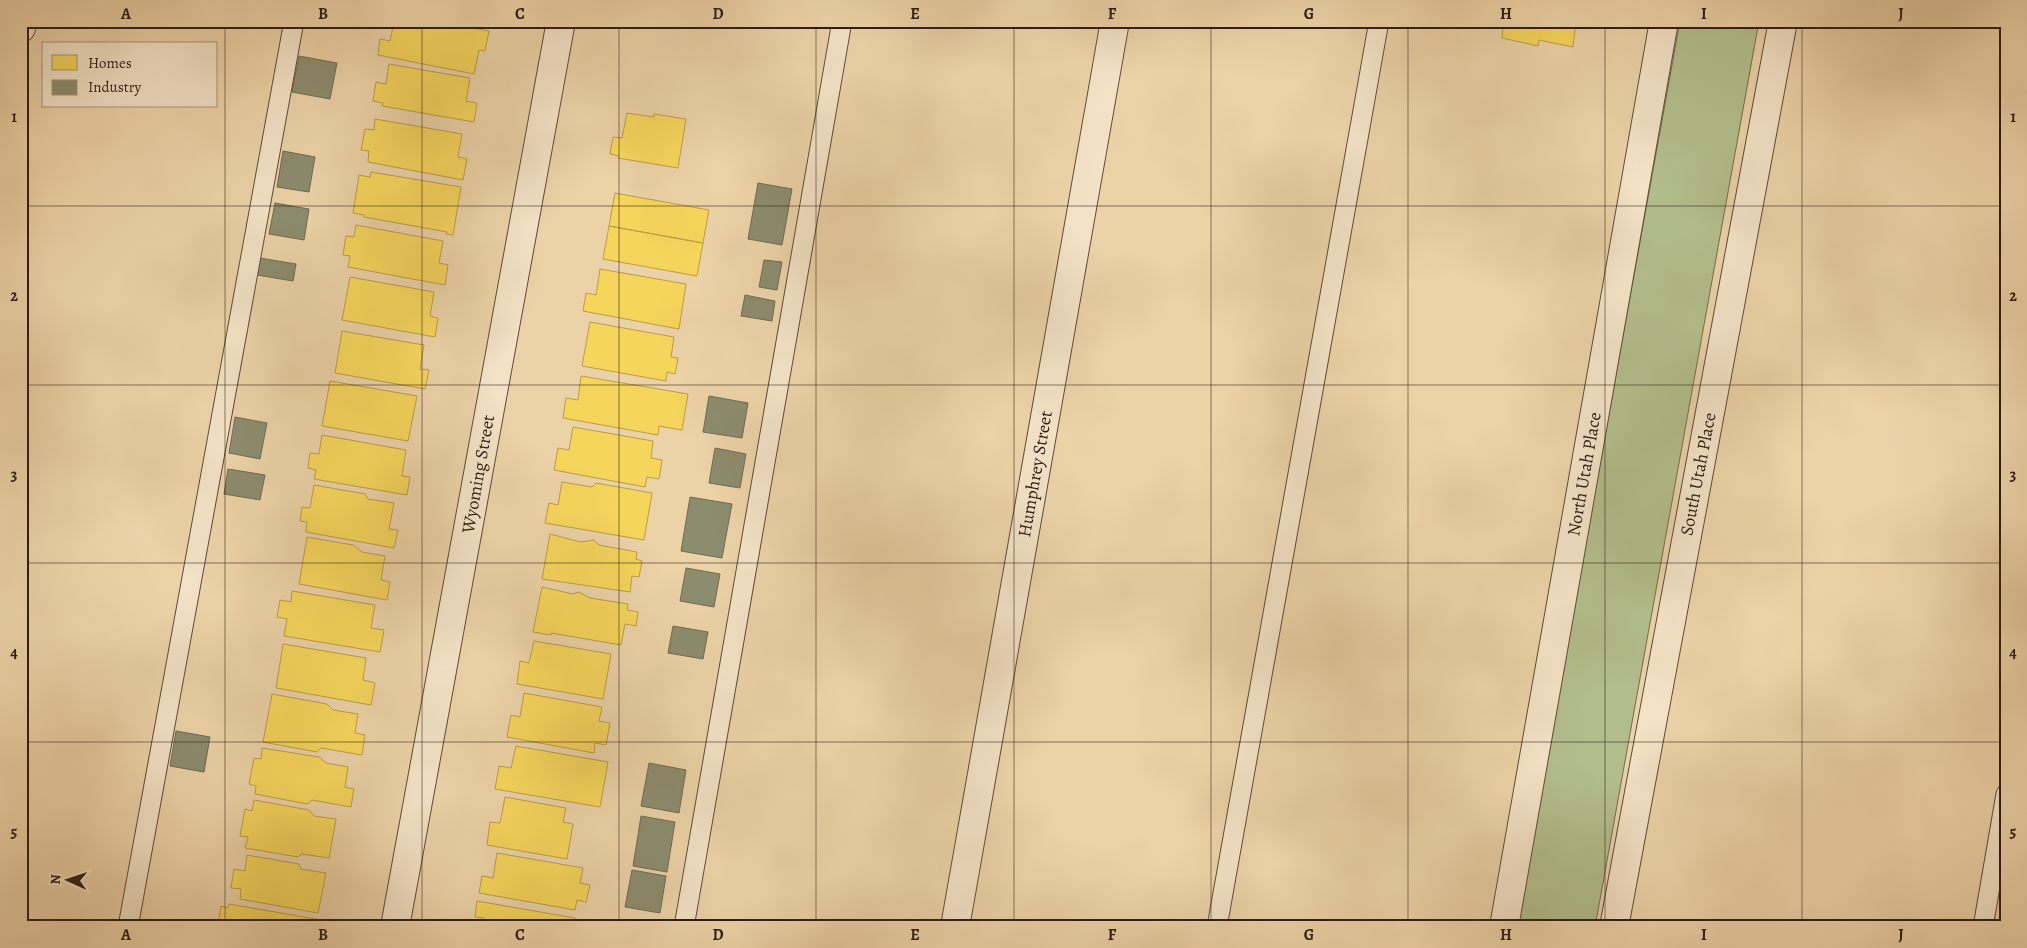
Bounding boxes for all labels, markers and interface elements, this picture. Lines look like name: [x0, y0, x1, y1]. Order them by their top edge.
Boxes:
text: A: [120, 3, 132, 25]
text: B: [318, 3, 328, 25]
text: C: [515, 3, 525, 25]
text: D: [712, 3, 724, 25]
text: E: [910, 3, 920, 25]
text: F: [1108, 3, 1117, 25]
text: G: [1304, 3, 1314, 25]
text: H: [1500, 3, 1512, 25]
text: I: [1701, 3, 1707, 25]
text: J: [1898, 3, 1904, 25]
legend: [42, 42, 218, 108]
text: Homes: [88, 53, 132, 73]
text: Industry: [88, 77, 142, 97]
text: 1: [11, 106, 17, 128]
text: 1: [2010, 106, 2016, 128]
text: 2: [10, 285, 18, 307]
text: 2: [2009, 285, 2017, 307]
street label: Humphrey Street: [1012, 409, 1058, 539]
street label: North Utah Place: [1561, 410, 1607, 538]
street label: South Utah Place: [1674, 410, 1722, 538]
street label: Wyoming Street: [456, 413, 500, 536]
text: 3: [11, 464, 18, 486]
text: 3: [2010, 464, 2017, 486]
text: 4: [10, 642, 18, 664]
text: 4: [2009, 642, 2017, 664]
text: 5: [11, 821, 18, 843]
text: 5: [2010, 821, 2017, 843]
north arrow: [42, 856, 92, 906]
text: N: [46, 874, 65, 885]
text: A: [120, 924, 132, 946]
text: B: [318, 924, 328, 946]
text: C: [515, 924, 525, 946]
text: D: [712, 924, 724, 946]
text: E: [910, 924, 920, 946]
text: F: [1108, 924, 1117, 946]
text: G: [1304, 924, 1314, 946]
text: H: [1500, 924, 1512, 946]
text: I: [1701, 924, 1707, 946]
text: J: [1898, 924, 1904, 946]

